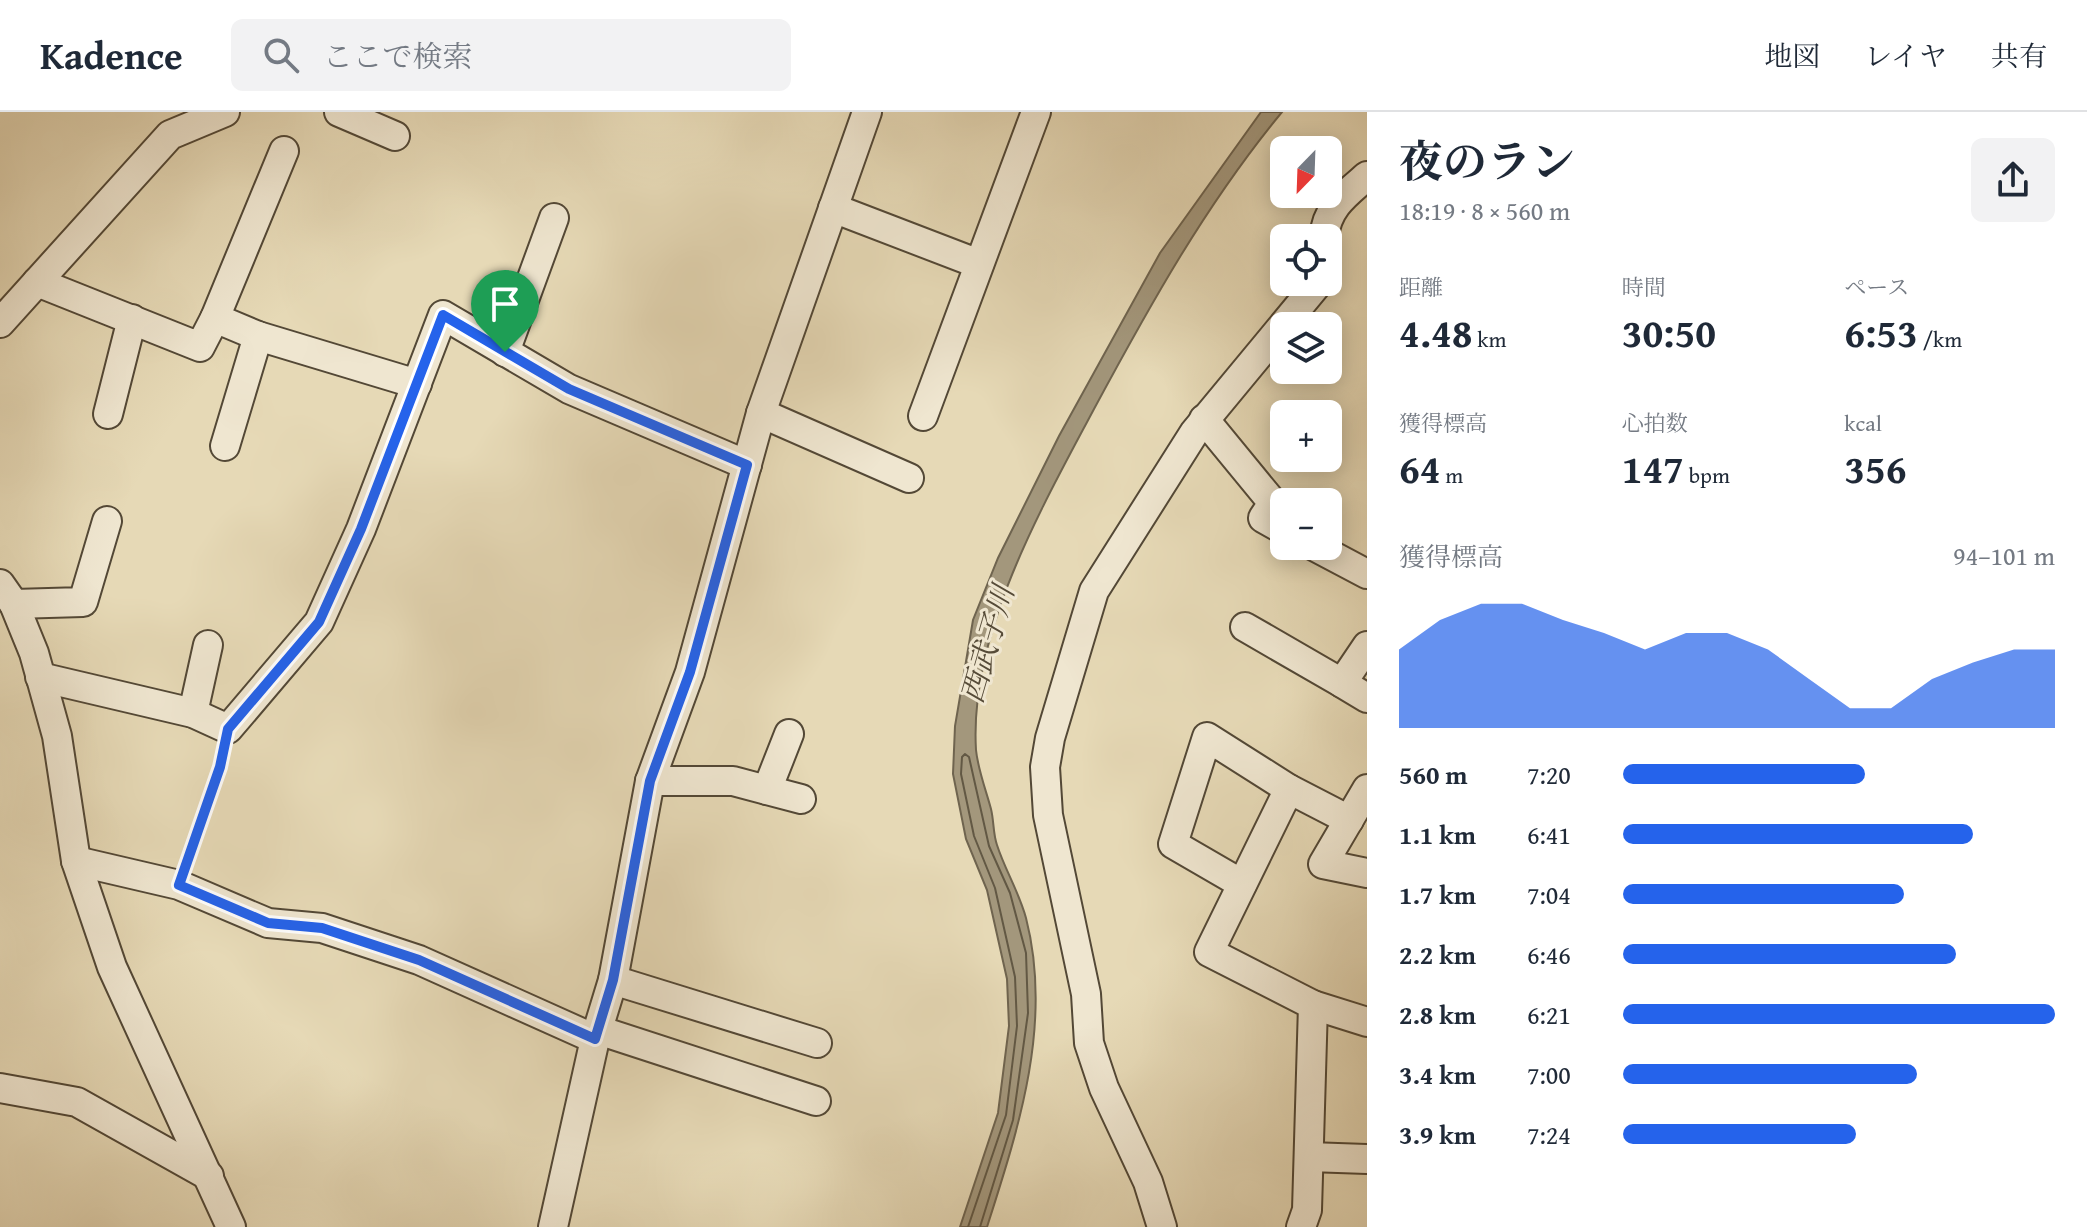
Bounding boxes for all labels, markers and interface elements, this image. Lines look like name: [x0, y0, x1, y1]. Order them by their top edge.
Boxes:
search box: [231, 19, 791, 91]
text: Kadence: [40, 27, 183, 83]
icon: search: [259, 33, 303, 77]
text: ここで検索: [323, 34, 473, 78]
text: 地図: [1764, 35, 1820, 76]
text: レイヤ: [1864, 35, 1947, 76]
text: 共有: [1991, 35, 2047, 76]
text: 夜のラン: [1399, 129, 1575, 193]
north arrow: [1270, 136, 1342, 208]
map controls: [1270, 136, 1342, 560]
button: share: [1971, 138, 2055, 222]
text: 18:19 · 8 × 560 m: [1399, 191, 1570, 230]
button: locate: [1270, 224, 1342, 296]
pin: [471, 270, 539, 352]
text: 距離: [1399, 271, 1443, 303]
text: 時間: [1622, 271, 1666, 303]
text: ペース: [1844, 271, 1909, 303]
icon: arrive: [483, 282, 527, 326]
text: 4.48: [1399, 303, 1472, 362]
text: 30:50: [1622, 303, 1716, 362]
text: 6:53: [1844, 303, 1918, 362]
button: layers: [1270, 312, 1342, 384]
text: km: [1472, 323, 1506, 355]
text: /km: [1918, 323, 1962, 355]
button: +: [1270, 400, 1342, 472]
text: 獲得標高: [1399, 407, 1487, 439]
text: 心拍数: [1622, 407, 1688, 439]
text: kcal: [1844, 407, 1882, 439]
text: 64: [1399, 439, 1440, 498]
text: 147: [1622, 439, 1684, 498]
text: 356: [1844, 439, 1907, 498]
text: m: [1440, 459, 1463, 491]
text: bpm: [1684, 459, 1730, 491]
button: −: [1270, 488, 1342, 560]
text: 94–101 m: [1953, 536, 2055, 575]
text: 獲得標高: [1399, 537, 1503, 576]
water label: 西武子川: [949, 577, 1026, 708]
text: 560 m: [1399, 755, 1467, 794]
text: 7:20: [1527, 755, 1571, 794]
text: 1.1 km: [1399, 815, 1476, 854]
text: 6:41: [1527, 815, 1571, 854]
text: 1.7 km: [1399, 875, 1476, 914]
text: 7:04: [1527, 875, 1571, 914]
text: 2.2 km: [1399, 935, 1476, 974]
text: 6:46: [1527, 935, 1571, 974]
text: 2.8 km: [1399, 995, 1476, 1034]
text: 6:21: [1527, 995, 1571, 1034]
text: 3.4 km: [1399, 1055, 1476, 1094]
text: 7:00: [1527, 1055, 1571, 1094]
text: 3.9 km: [1399, 1115, 1476, 1154]
text: 7:24: [1527, 1115, 1571, 1154]

